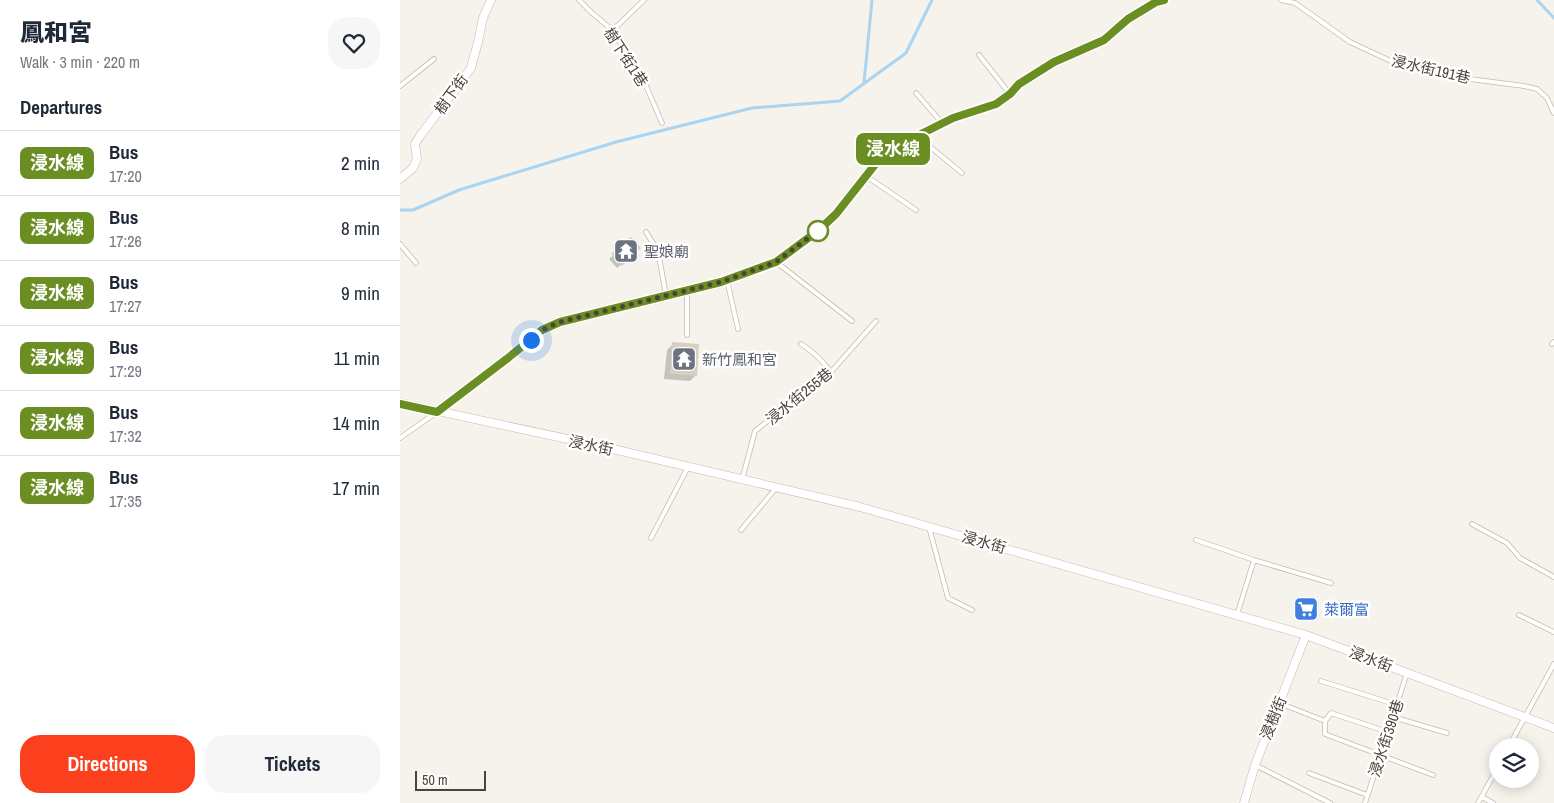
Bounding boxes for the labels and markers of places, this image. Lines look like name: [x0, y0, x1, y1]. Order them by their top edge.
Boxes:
unlabelled marker: [807, 220, 829, 242]
temple icon: 聖娘廟: [613, 238, 639, 264]
place label: 聖娘廟: [644, 241, 689, 262]
temple icon: 新竹鳳和宮: [671, 346, 697, 372]
place label: 新竹鳳和宮: [702, 349, 777, 370]
supermarket icon: 萊爾富: [1293, 596, 1319, 622]
place label: 萊爾富: [1324, 599, 1369, 620]

